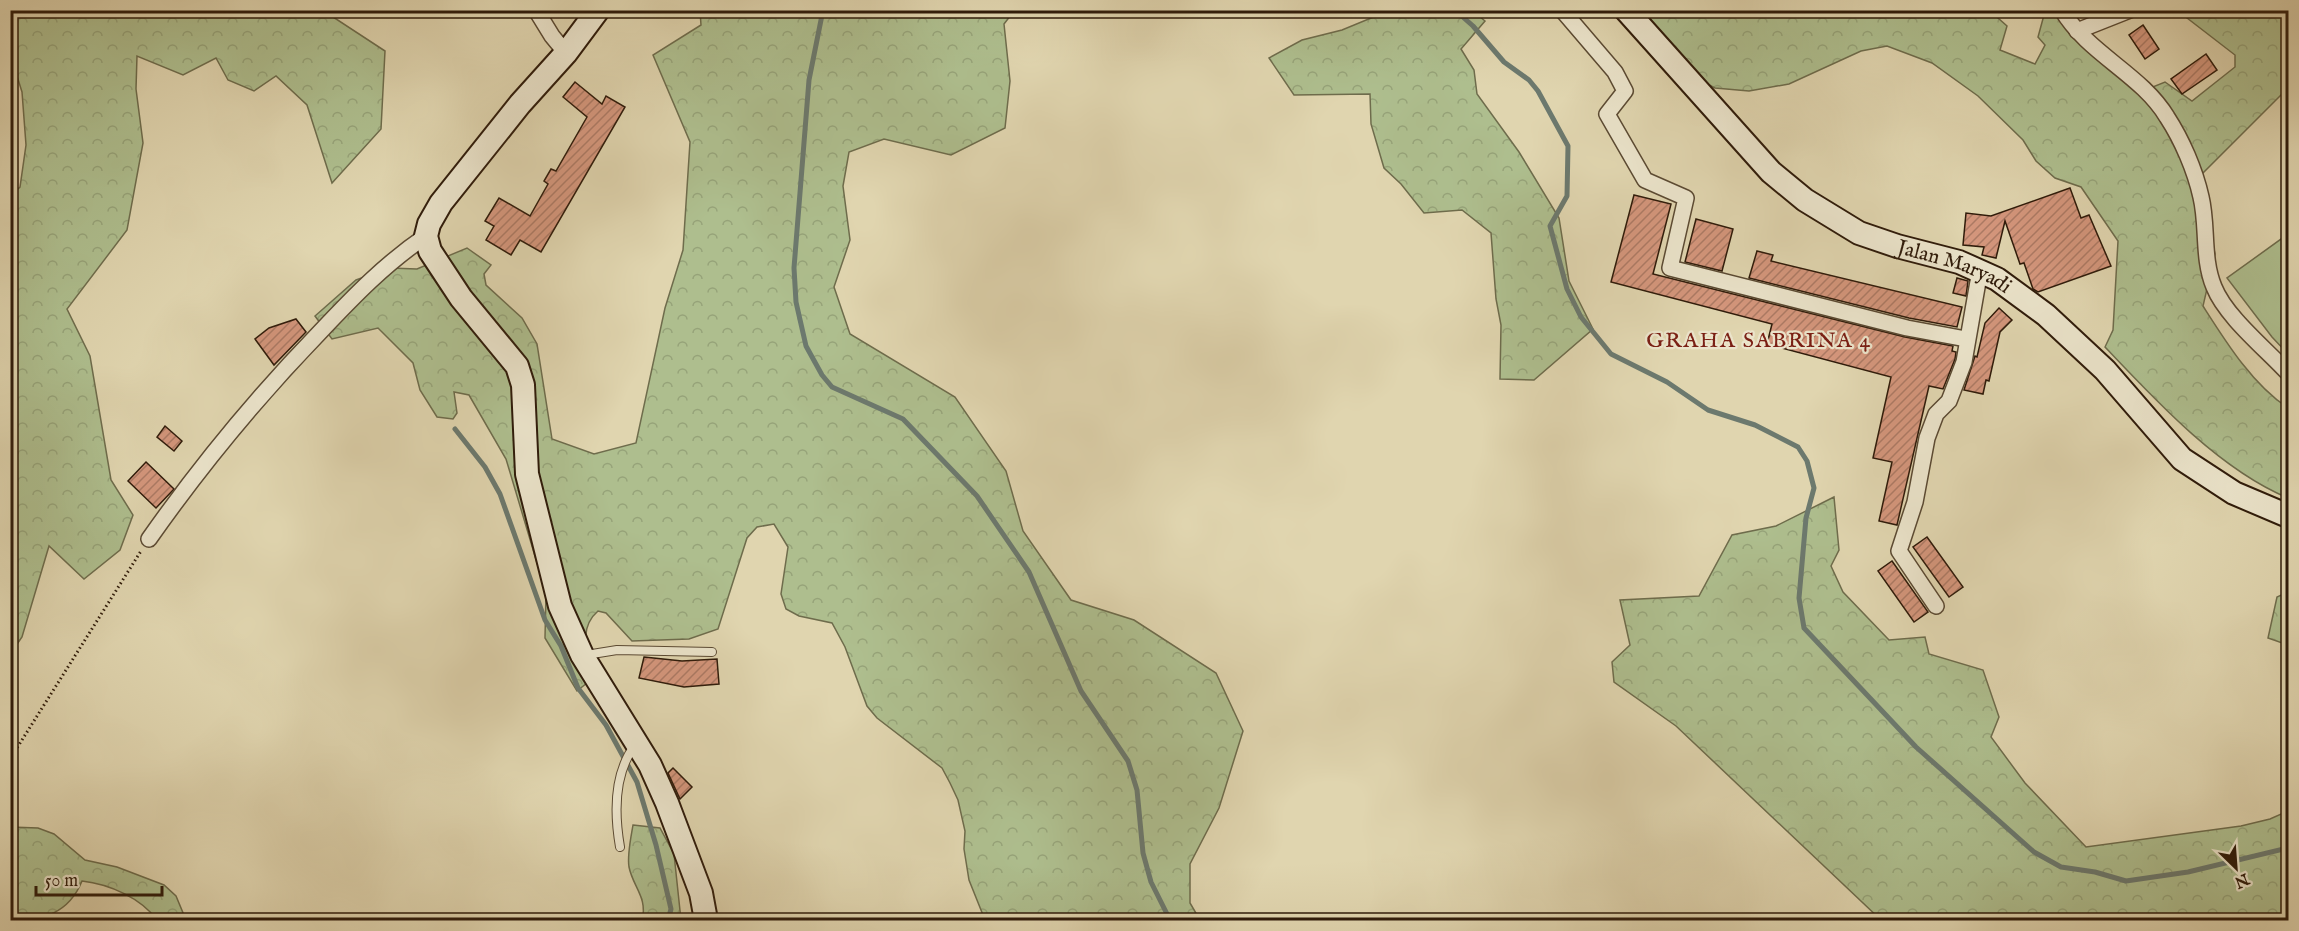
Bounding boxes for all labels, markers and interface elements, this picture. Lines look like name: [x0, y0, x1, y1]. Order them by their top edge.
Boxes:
street label: Jalan Maryadi: [1892, 234, 2017, 300]
district label: GRAHA SABRINA 4: [1646, 327, 1872, 355]
north arrow: [2206, 838, 2266, 898]
scale bar: [36, 859, 162, 897]
text: N: [2231, 867, 2253, 892]
text: 50 m: [45, 870, 78, 893]

